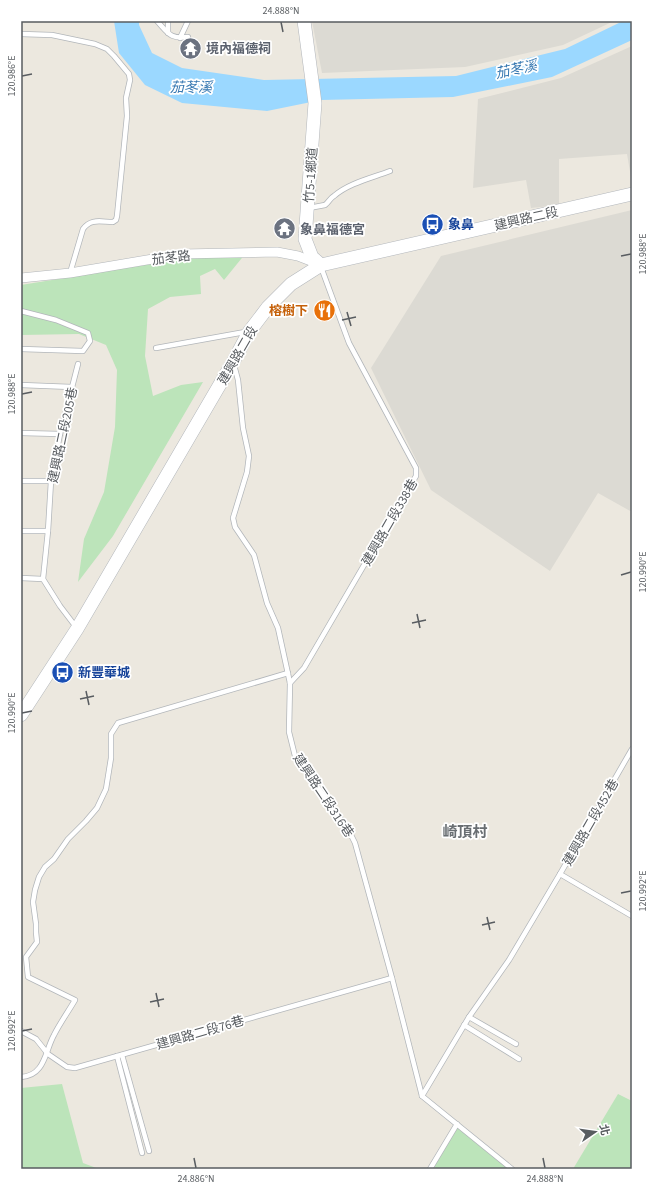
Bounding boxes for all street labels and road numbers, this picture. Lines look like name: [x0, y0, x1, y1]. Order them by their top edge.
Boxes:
street label: 竹5-1鄉道: [300, 147, 322, 204]
street label: 建興路二段: [493, 203, 560, 235]
street label: 茄苳路: [151, 247, 192, 269]
street label: 建興路二段: [214, 323, 262, 388]
street label: 建興路二段205巷: [44, 386, 82, 485]
street label: 建興路二段338巷: [358, 476, 422, 569]
street label: 建興路二段316巷: [288, 750, 358, 841]
street label: 建興路二段452巷: [559, 776, 623, 869]
street label: 建興路二段76巷: [154, 1012, 246, 1054]

